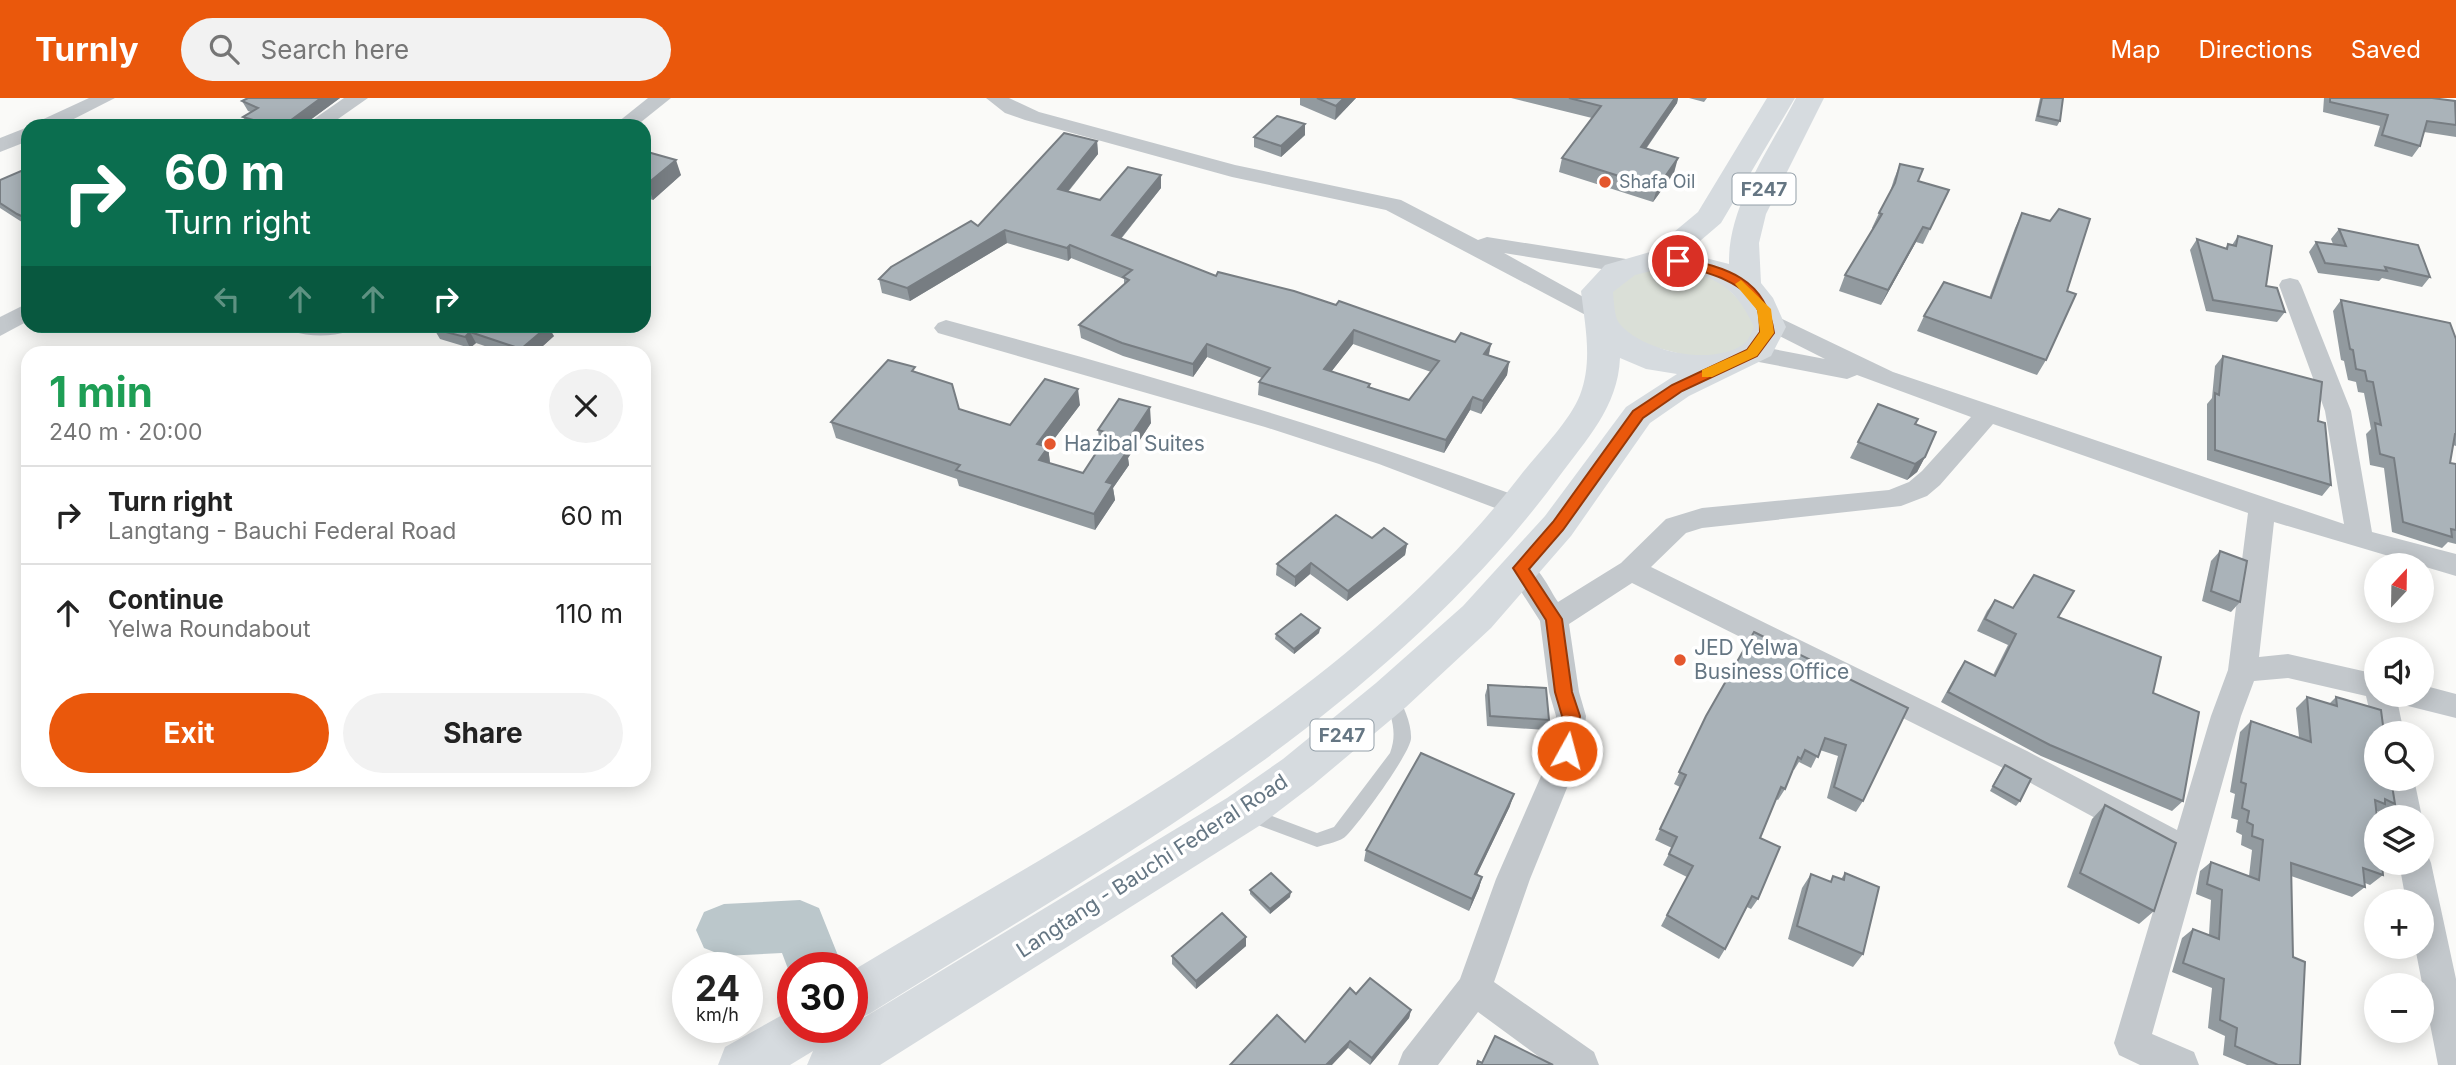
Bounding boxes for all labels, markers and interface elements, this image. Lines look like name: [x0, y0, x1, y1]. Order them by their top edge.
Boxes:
search box: [181, 18, 671, 81]
text: Turnly: [35, 29, 139, 69]
icon: search: [205, 30, 243, 68]
text: Search here: [261, 34, 409, 65]
text: Map: [2111, 35, 2160, 64]
text: Directions: [2198, 35, 2313, 64]
text: Saved: [2351, 35, 2421, 64]
text: 60 m: [164, 143, 285, 202]
icon: right: [49, 147, 140, 238]
place label: Shafa Oil: [1619, 171, 1695, 192]
marker: Shafa Oil: [1597, 174, 1613, 190]
road number: F247: [1732, 174, 1796, 204]
text: Turn right: [164, 203, 311, 242]
pin: [1648, 231, 1708, 291]
icon: arrive: [1659, 242, 1697, 280]
icon: left: [208, 280, 246, 318]
icon: ahead: [281, 280, 319, 318]
icon: ahead: [354, 280, 392, 318]
icon: right: [427, 280, 465, 318]
text: 1 min: [49, 366, 153, 417]
button: close: [549, 369, 623, 443]
text: 240 m · 20:00: [49, 418, 202, 446]
place label: Hazibal Suites: [1064, 431, 1205, 456]
marker: Hazibal Suites: [1042, 436, 1058, 452]
text: Turn right: [108, 486, 233, 517]
icon: right: [49, 496, 87, 534]
text: 60 m: [560, 500, 623, 531]
text: Langtang - Bauchi Federal Road: [108, 517, 456, 545]
north arrow: [2364, 553, 2434, 623]
map controls: [2364, 553, 2434, 1043]
text: Continue: [108, 584, 224, 615]
icon: ahead: [49, 594, 87, 632]
text: 110 m: [555, 598, 623, 629]
text: Yelwa Roundabout: [108, 615, 310, 643]
place label: JED Yelwa Business Office: [1694, 635, 1849, 684]
button: sound: [2364, 637, 2434, 707]
marker: JED Yelwa Business Office: [1672, 652, 1688, 668]
button: Exit: [49, 693, 329, 773]
button: Share: [343, 693, 623, 773]
position arrow: [1530, 714, 1604, 788]
road number: F247: [1310, 720, 1374, 750]
button: search: [2364, 721, 2434, 791]
street label: Langtang - Bauchi Federal Road: [1012, 768, 1292, 963]
button: layers: [2364, 805, 2434, 875]
button: +: [2364, 889, 2434, 959]
speed limit sign: 30: [777, 952, 868, 1043]
text: 24: [695, 967, 740, 1009]
button: −: [2364, 973, 2434, 1043]
text: km/h: [696, 1004, 739, 1025]

